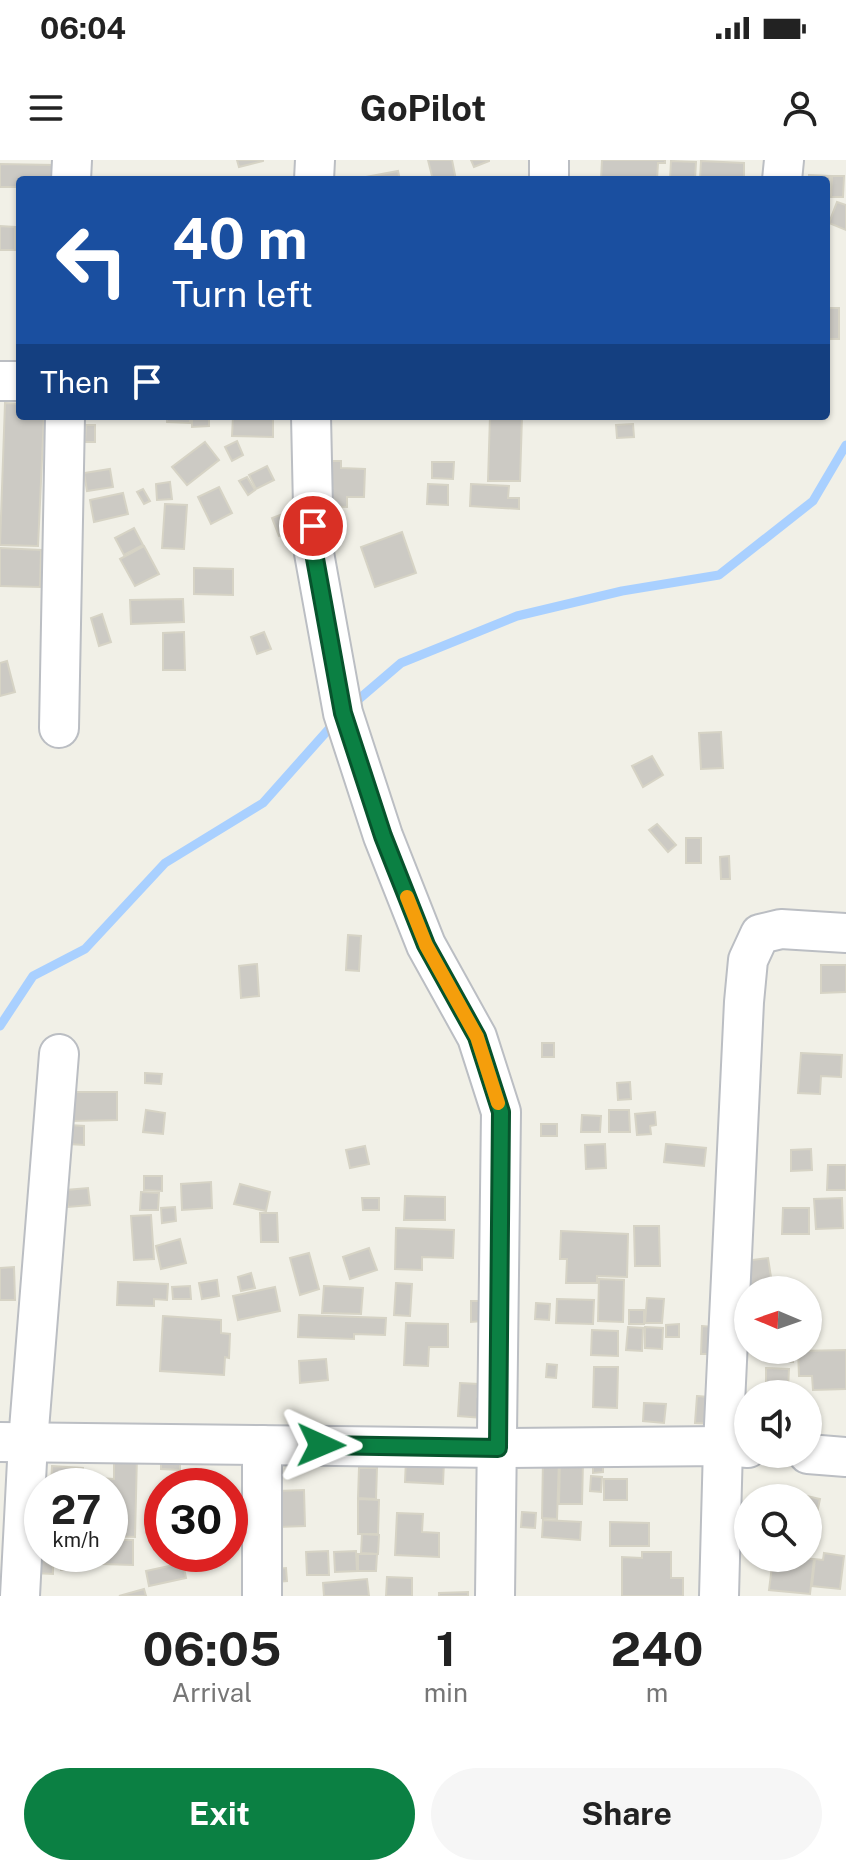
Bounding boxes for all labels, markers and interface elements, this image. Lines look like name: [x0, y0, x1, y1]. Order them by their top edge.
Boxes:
text: 06:04: [40, 10, 126, 46]
icon: menu: [24, 86, 68, 130]
icon: person: [778, 86, 822, 130]
text: GoPilot: [360, 87, 486, 129]
text: 40 m: [172, 206, 308, 272]
icon: left: [40, 208, 144, 312]
text: Turn left: [172, 273, 313, 315]
icon: arrive: [125, 360, 169, 404]
text: Then: [40, 364, 109, 400]
pin: [279, 492, 347, 560]
icon: arrive: [291, 504, 335, 548]
north arrow: [734, 1276, 822, 1364]
map controls: [734, 1276, 822, 1572]
button: sound: [734, 1380, 822, 1468]
position arrow: [279, 1403, 363, 1487]
speed limit sign: 30: [144, 1468, 248, 1572]
button: search: [734, 1484, 822, 1572]
text: 27: [51, 1486, 101, 1533]
text: km/h: [52, 1528, 100, 1552]
text: 06:05: [143, 1620, 281, 1677]
text: 1: [436, 1620, 456, 1677]
text: 240: [611, 1620, 703, 1677]
text: Arrival: [172, 1677, 252, 1708]
text: min: [424, 1677, 468, 1708]
text: m: [646, 1677, 668, 1708]
button: Exit: [24, 1768, 415, 1860]
button: Share: [431, 1768, 822, 1860]

